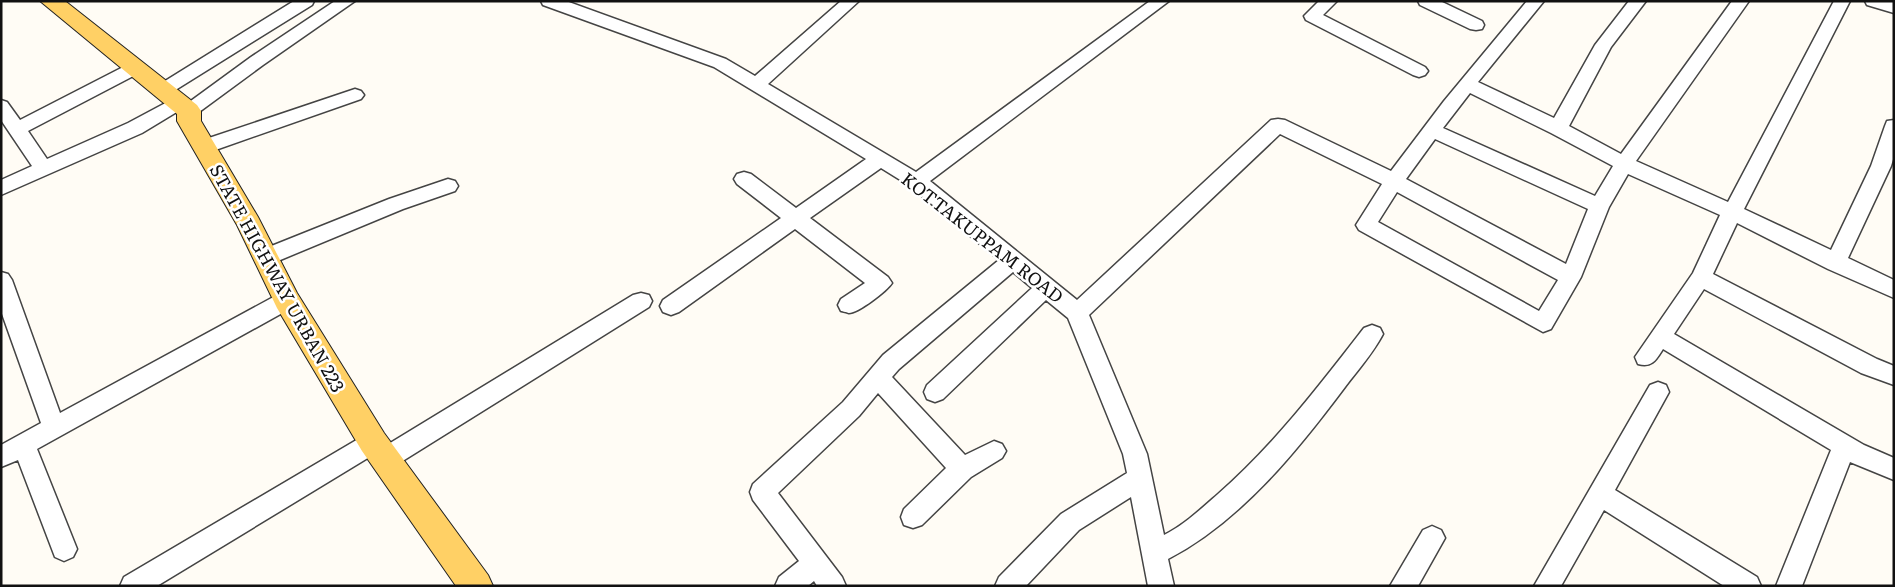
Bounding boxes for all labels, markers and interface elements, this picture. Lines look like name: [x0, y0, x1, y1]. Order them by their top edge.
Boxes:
street label: STATE HIGHWAY URBAN 223: [204, 159, 352, 397]
street label: KOTTAKUPPAM ROAD: [896, 165, 1070, 309]

